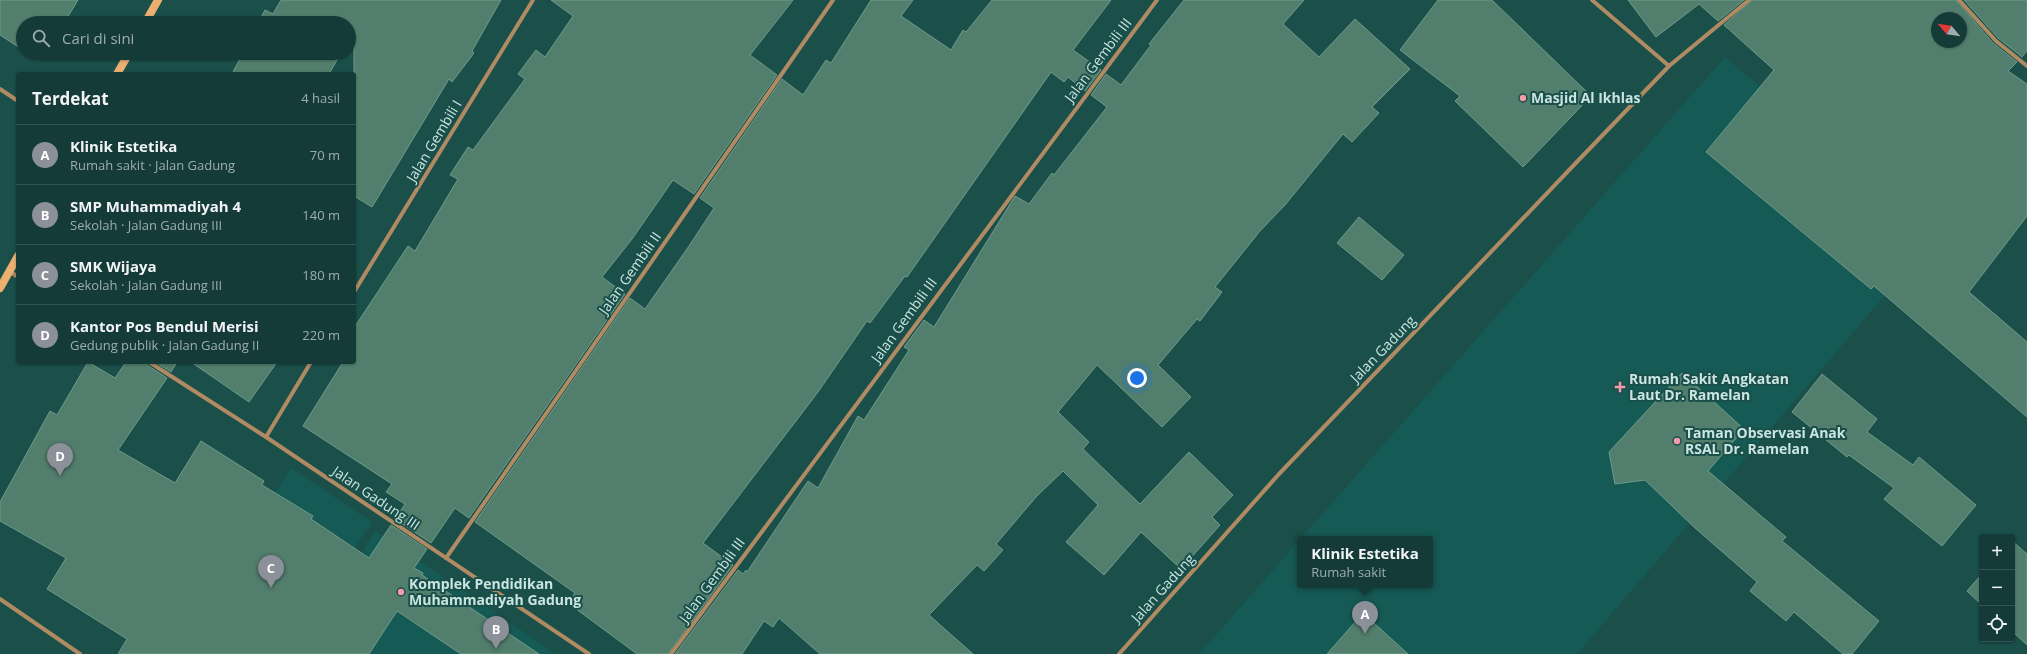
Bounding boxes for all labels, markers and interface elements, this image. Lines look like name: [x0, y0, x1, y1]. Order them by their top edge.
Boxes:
north arrow: [1931, 12, 1967, 48]
street label: Jalan Gembili III: [1059, 14, 1135, 107]
search box: [16, 16, 356, 60]
icon: search: [30, 27, 52, 49]
text: Cari di sini: [62, 28, 134, 48]
text: Terdekat: [32, 87, 109, 110]
place label: Masjid Al Ikhlas: [1531, 88, 1640, 107]
text: 4 hasil: [301, 89, 340, 107]
marker: Masjid Al Ikhlas: [1518, 93, 1528, 103]
street label: Jalan Gembili I: [401, 96, 466, 187]
text: Klinik Estetika: [70, 136, 177, 156]
text: A: [41, 146, 49, 164]
text: 70 m: [310, 146, 340, 164]
text: Rumah sakit · Jalan Gadung: [70, 156, 235, 174]
text: SMP Muhammadiyah 4: [70, 196, 241, 216]
text: B: [41, 206, 49, 224]
text: 140 m: [302, 206, 340, 224]
text: Sekolah · Jalan Gadung III: [70, 216, 222, 234]
street label: Jalan Gembili II: [593, 228, 665, 319]
text: SMK Wijaya: [70, 256, 157, 276]
text: C: [41, 266, 49, 284]
text: 180 m: [302, 266, 340, 284]
street label: Jalan Gembili III: [865, 273, 941, 368]
text: Sekolah · Jalan Gadung III: [70, 276, 222, 294]
street label: Jalan Gadung: [1344, 311, 1420, 388]
text: Kantor Pos Bendul Merisi: [70, 316, 259, 336]
text: D: [40, 326, 50, 344]
text: 220 m: [302, 326, 340, 344]
text: Gedung publik · Jalan Gadung II: [70, 336, 259, 354]
your location: [1127, 368, 1147, 388]
place label: Rumah Sakit Angkatan Laut Dr. Ramelan: [1629, 369, 1789, 404]
marker: Rumah Sakit Angkatan Laut Dr. Ramelan: [1614, 381, 1626, 393]
place label: Taman Observasi Anak RSAL Dr. Ramelan: [1685, 423, 1846, 458]
marker: Taman Observasi Anak RSAL Dr. Ramelan: [1672, 436, 1682, 446]
pin: D: [47, 443, 73, 476]
street label: Jalan Gadung III: [327, 460, 424, 534]
street label: Jalan Gembili III: [673, 533, 749, 628]
map controls: [1979, 534, 2015, 642]
button: +: [1979, 534, 2015, 570]
popup: [1297, 536, 1433, 588]
text: Klinik Estetika: [1311, 543, 1419, 563]
street label: Jalan Gadung: [1125, 549, 1199, 628]
pin: C: [258, 555, 284, 588]
text: Rumah sakit: [1311, 563, 1386, 581]
button: −: [1979, 570, 2015, 606]
place label: Komplek Pendidikan Muhammadiyah Gadung: [409, 574, 581, 609]
marker: Komplek Pendidikan Muhammadiyah Gadung: [396, 587, 406, 597]
pin: A: [1352, 601, 1378, 634]
button: locate: [1979, 606, 2015, 642]
pin: B: [483, 616, 509, 649]

